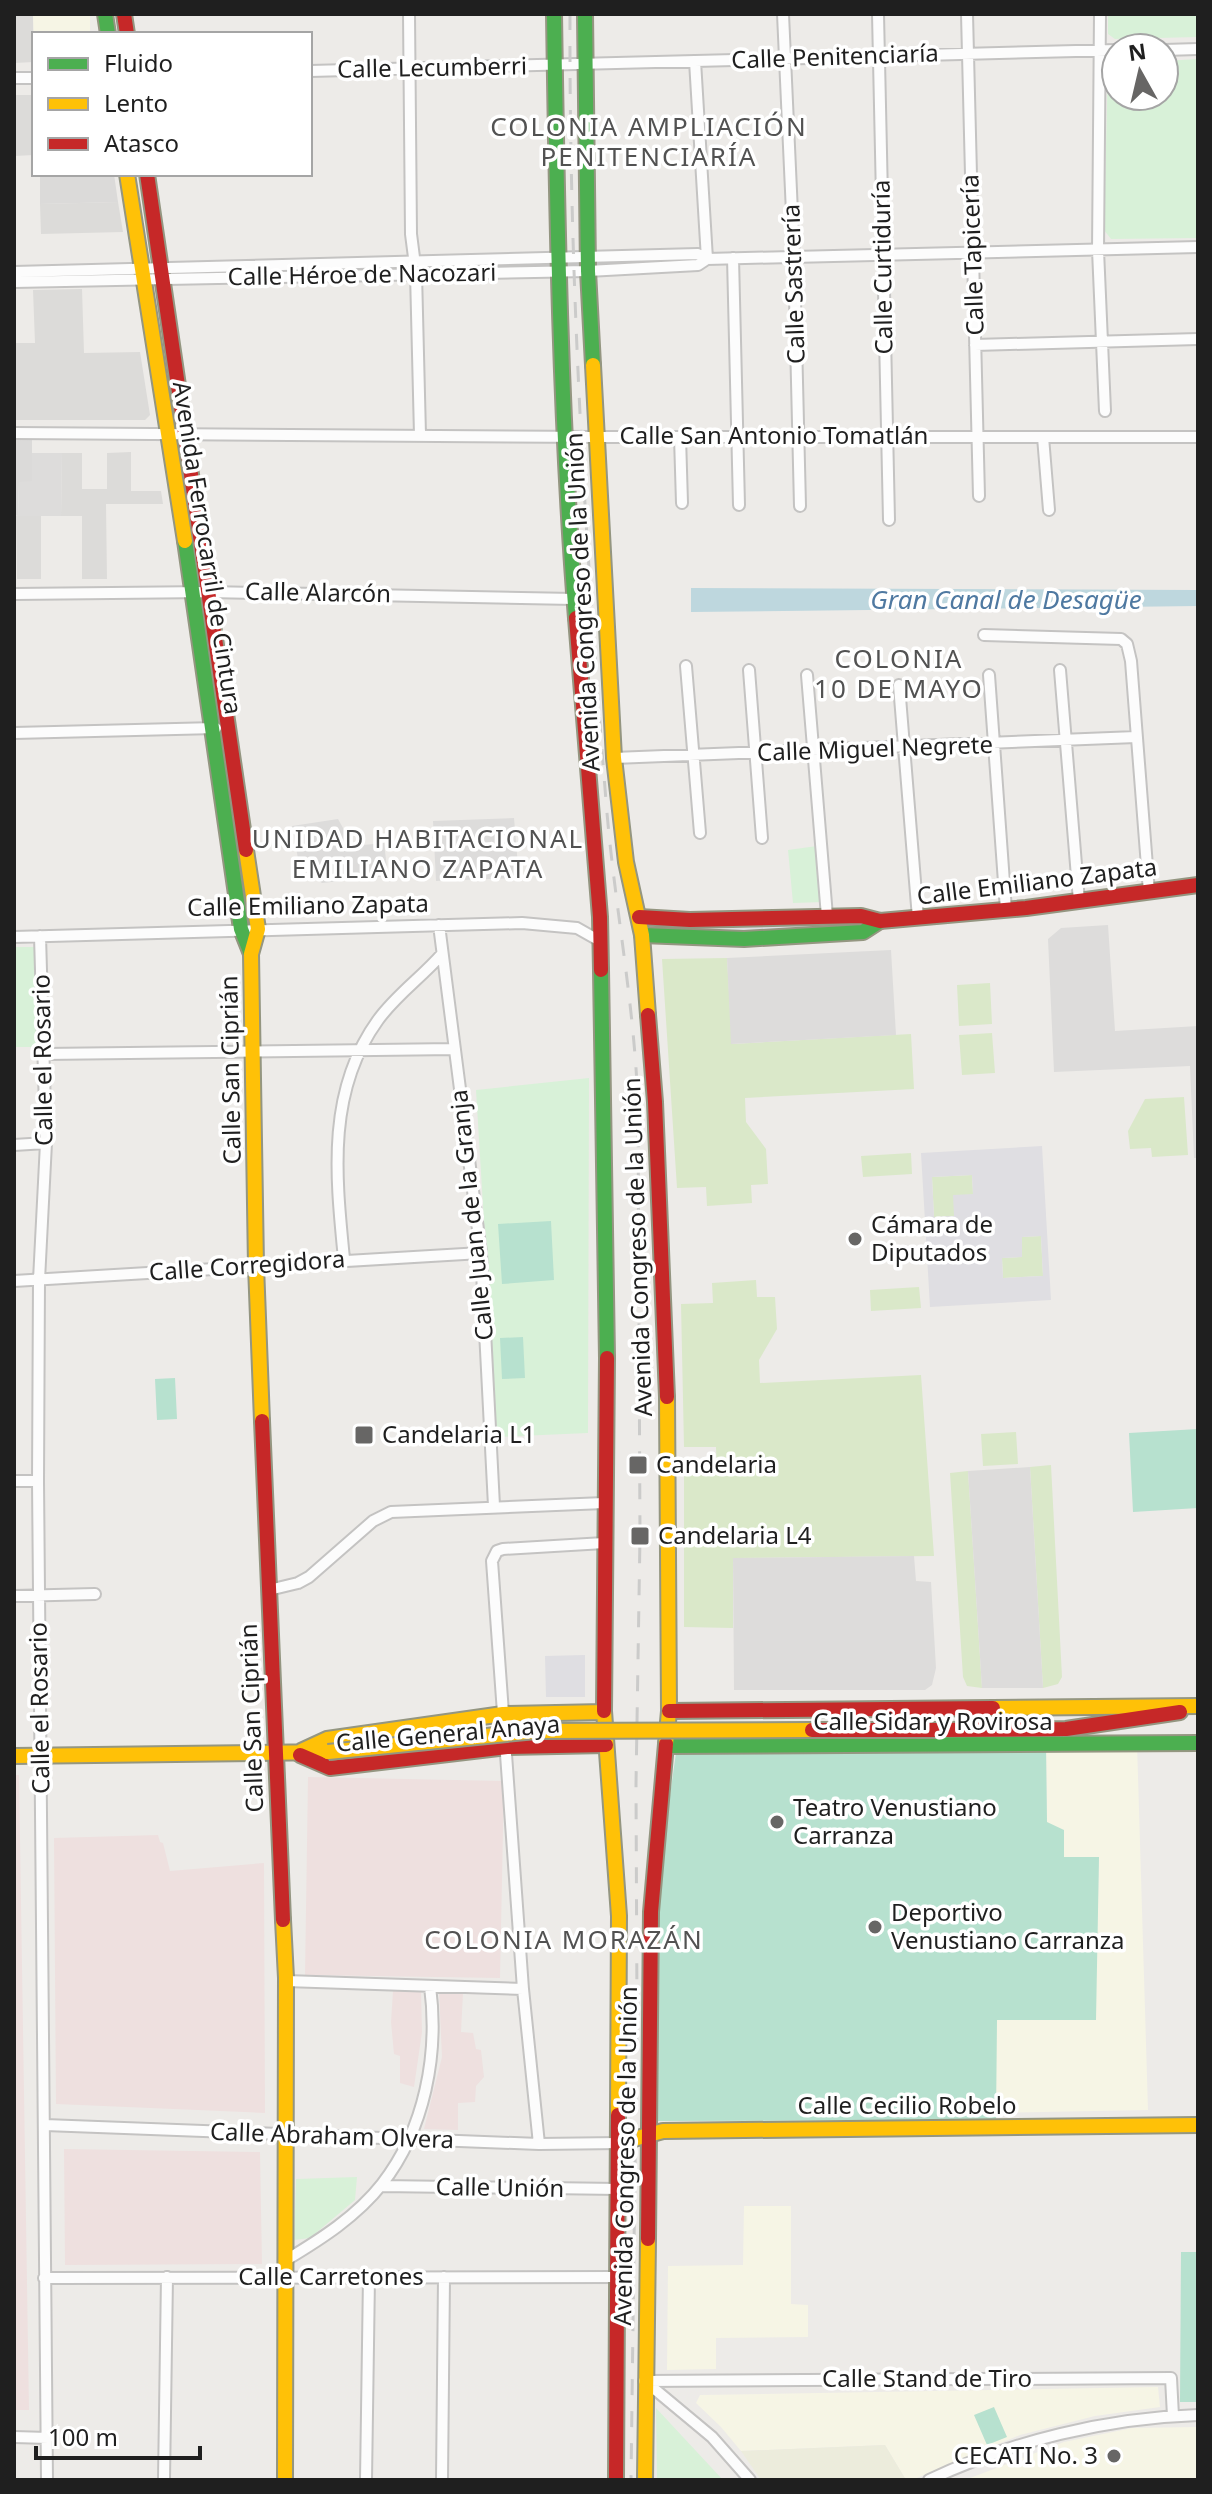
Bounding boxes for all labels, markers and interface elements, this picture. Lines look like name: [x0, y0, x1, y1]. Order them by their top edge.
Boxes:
legend: [32, 32, 312, 176]
north arrow: [1100, 32, 1180, 112]
street label: Calle Penitenciaría: [731, 35, 939, 76]
text: N: [1126, 35, 1148, 67]
text: Fluido: [104, 46, 173, 79]
street label: Calle Lecumberri: [337, 48, 527, 85]
text: Lento: [104, 86, 168, 119]
district label: COLONIA AMPLIACIÓN PENITENCIARÍA: [490, 108, 808, 174]
text: Atasco: [104, 126, 179, 159]
street label: Calle Tapicería: [952, 174, 991, 336]
street label: Calle Curtiduría: [863, 179, 900, 355]
street label: Calle Sastrería: [773, 203, 812, 365]
street label: Calle Héroe de Nacozari: [227, 255, 497, 292]
street label: Avenida Ferrocarril de Cintura: [166, 379, 251, 717]
street label: Calle San Antonio Tomatlán: [620, 418, 928, 451]
street label: Avenida Congreso de la Unión: [556, 432, 607, 772]
street label: Calle Alarcón: [245, 574, 391, 609]
water label: Gran Canal de Desagüe: [870, 581, 1142, 617]
district label: COLONIA 10 DE MAYO: [814, 640, 984, 706]
street label: Calle Miguel Negrete: [756, 727, 993, 768]
district label: UNIDAD HABITACIONAL EMILIANO ZAPATA: [252, 820, 584, 886]
street label: Calle Emiliano Zapata: [915, 849, 1159, 912]
street label: Calle Emiliano Zapata: [187, 886, 429, 923]
street label: Calle el Rosario: [24, 974, 59, 1146]
street label: Calle San Ciprián: [211, 975, 248, 1165]
street label: Avenida Congreso de la Unión: [614, 1077, 659, 1417]
street label: Calle Juan de la Granja: [441, 1088, 500, 1342]
place label: Cámara de Diputados: [871, 1207, 993, 1268]
marker: Cámara de Diputados: [846, 1230, 864, 1248]
street label: Calle Corregidora: [148, 1241, 346, 1288]
place label: Candelaria L1: [382, 1417, 536, 1450]
marker: Candelaria L1: [353, 1424, 375, 1446]
place label: Candelaria: [656, 1447, 777, 1480]
marker: Candelaria: [627, 1454, 649, 1476]
place label: Candelaria L4: [658, 1518, 812, 1551]
marker: Candelaria L4: [629, 1525, 651, 1547]
street label: Calle el Rosario: [21, 1622, 56, 1794]
street label: Calle San Ciprián: [231, 1623, 270, 1813]
street label: Calle Sidar y Rovirosa: [813, 1704, 1053, 1737]
street label: Calle General Anaya: [334, 1706, 561, 1759]
place label: Teatro Venustiano Carranza: [793, 1790, 997, 1851]
marker: Teatro Venustiano Carranza: [768, 1813, 786, 1831]
place label: Deportivo Venustiano Carranza: [891, 1895, 1125, 1956]
marker: Deportivo Venustiano Carranza: [866, 1918, 884, 1936]
district label: COLONIA MORAZÁN: [424, 1921, 704, 1957]
street label: Avenida Congreso de la Unión: [605, 1986, 644, 2326]
street label: Calle Cecilio Robelo: [798, 2088, 1016, 2121]
street label: Calle Abraham Olvera: [209, 2114, 455, 2155]
street label: Calle Unión: [435, 2169, 565, 2204]
street label: Calle Carretones: [238, 2259, 424, 2292]
street label: Calle Stand de Tiro: [822, 2361, 1032, 2394]
scale bar: [36, 2410, 200, 2460]
text: 100 m: [48, 2420, 118, 2453]
place label: CECATI No. 3: [954, 2438, 1098, 2471]
marker: CECATI No. 3: [1105, 2447, 1123, 2465]

